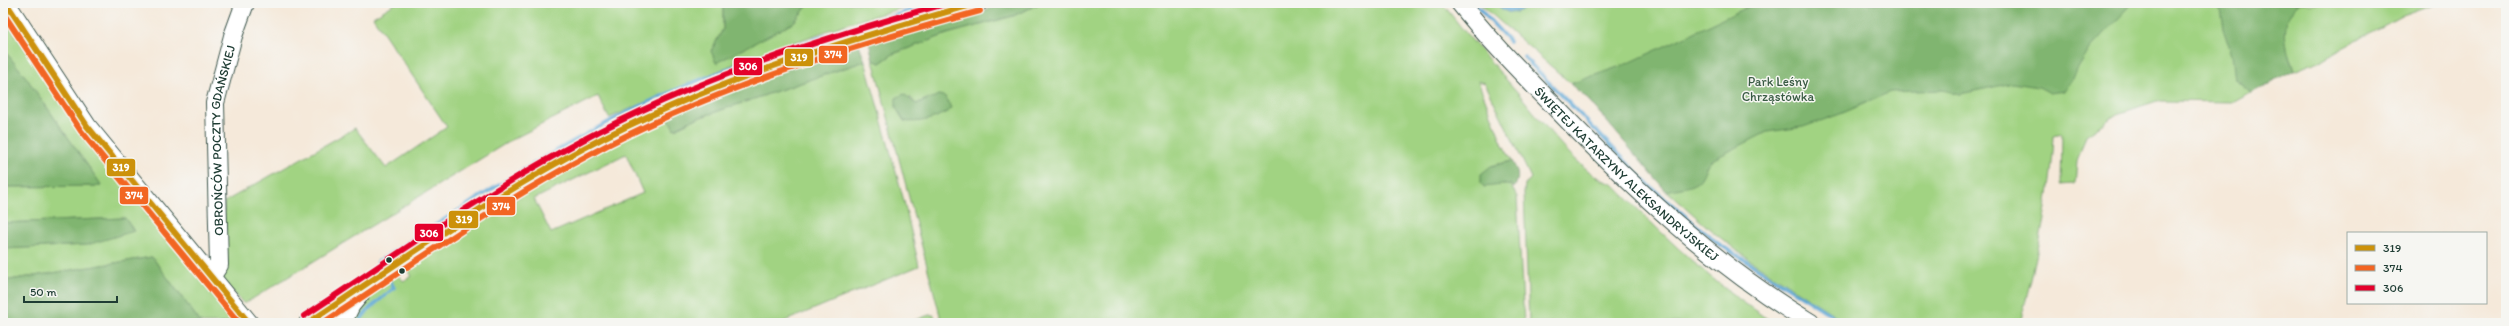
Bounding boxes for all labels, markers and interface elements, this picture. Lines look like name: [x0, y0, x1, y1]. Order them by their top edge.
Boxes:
street label: OBROŃCÓW POCZTY GDAŃSKIEJ: [207, 43, 238, 236]
line badge: 374: [818, 45, 848, 64]
line badge: 319: [784, 48, 814, 67]
text: 374: [824, 48, 842, 61]
text: 319: [791, 51, 808, 64]
line badge: 306: [733, 57, 763, 76]
text: 306: [739, 60, 757, 73]
park label: Park Leśny Chrząstówka: [1742, 74, 1815, 104]
street label: ŚWIĘTEJ KATARZYNY ALEKSANDRYJSKIEJ: [1532, 83, 1722, 264]
line badge: 319: [106, 158, 136, 177]
text: 319: [113, 161, 130, 174]
line badge: 374: [119, 186, 149, 205]
text: 374: [125, 189, 143, 202]
line badge: 374: [486, 196, 516, 216]
text: 374: [492, 200, 510, 213]
line badge: 319: [448, 210, 479, 229]
text: 319: [456, 213, 473, 226]
line badge: 306: [414, 223, 444, 242]
text: 306: [420, 227, 438, 240]
legend: [2347, 232, 2487, 304]
text: 319: [2383, 241, 2401, 255]
unlabelled marker: [384, 255, 394, 265]
text: 374: [2383, 261, 2403, 275]
unlabelled marker: [397, 266, 407, 276]
scale bar: [24, 278, 117, 304]
text: 306: [2383, 281, 2403, 295]
text: 50 m: [30, 285, 56, 299]

